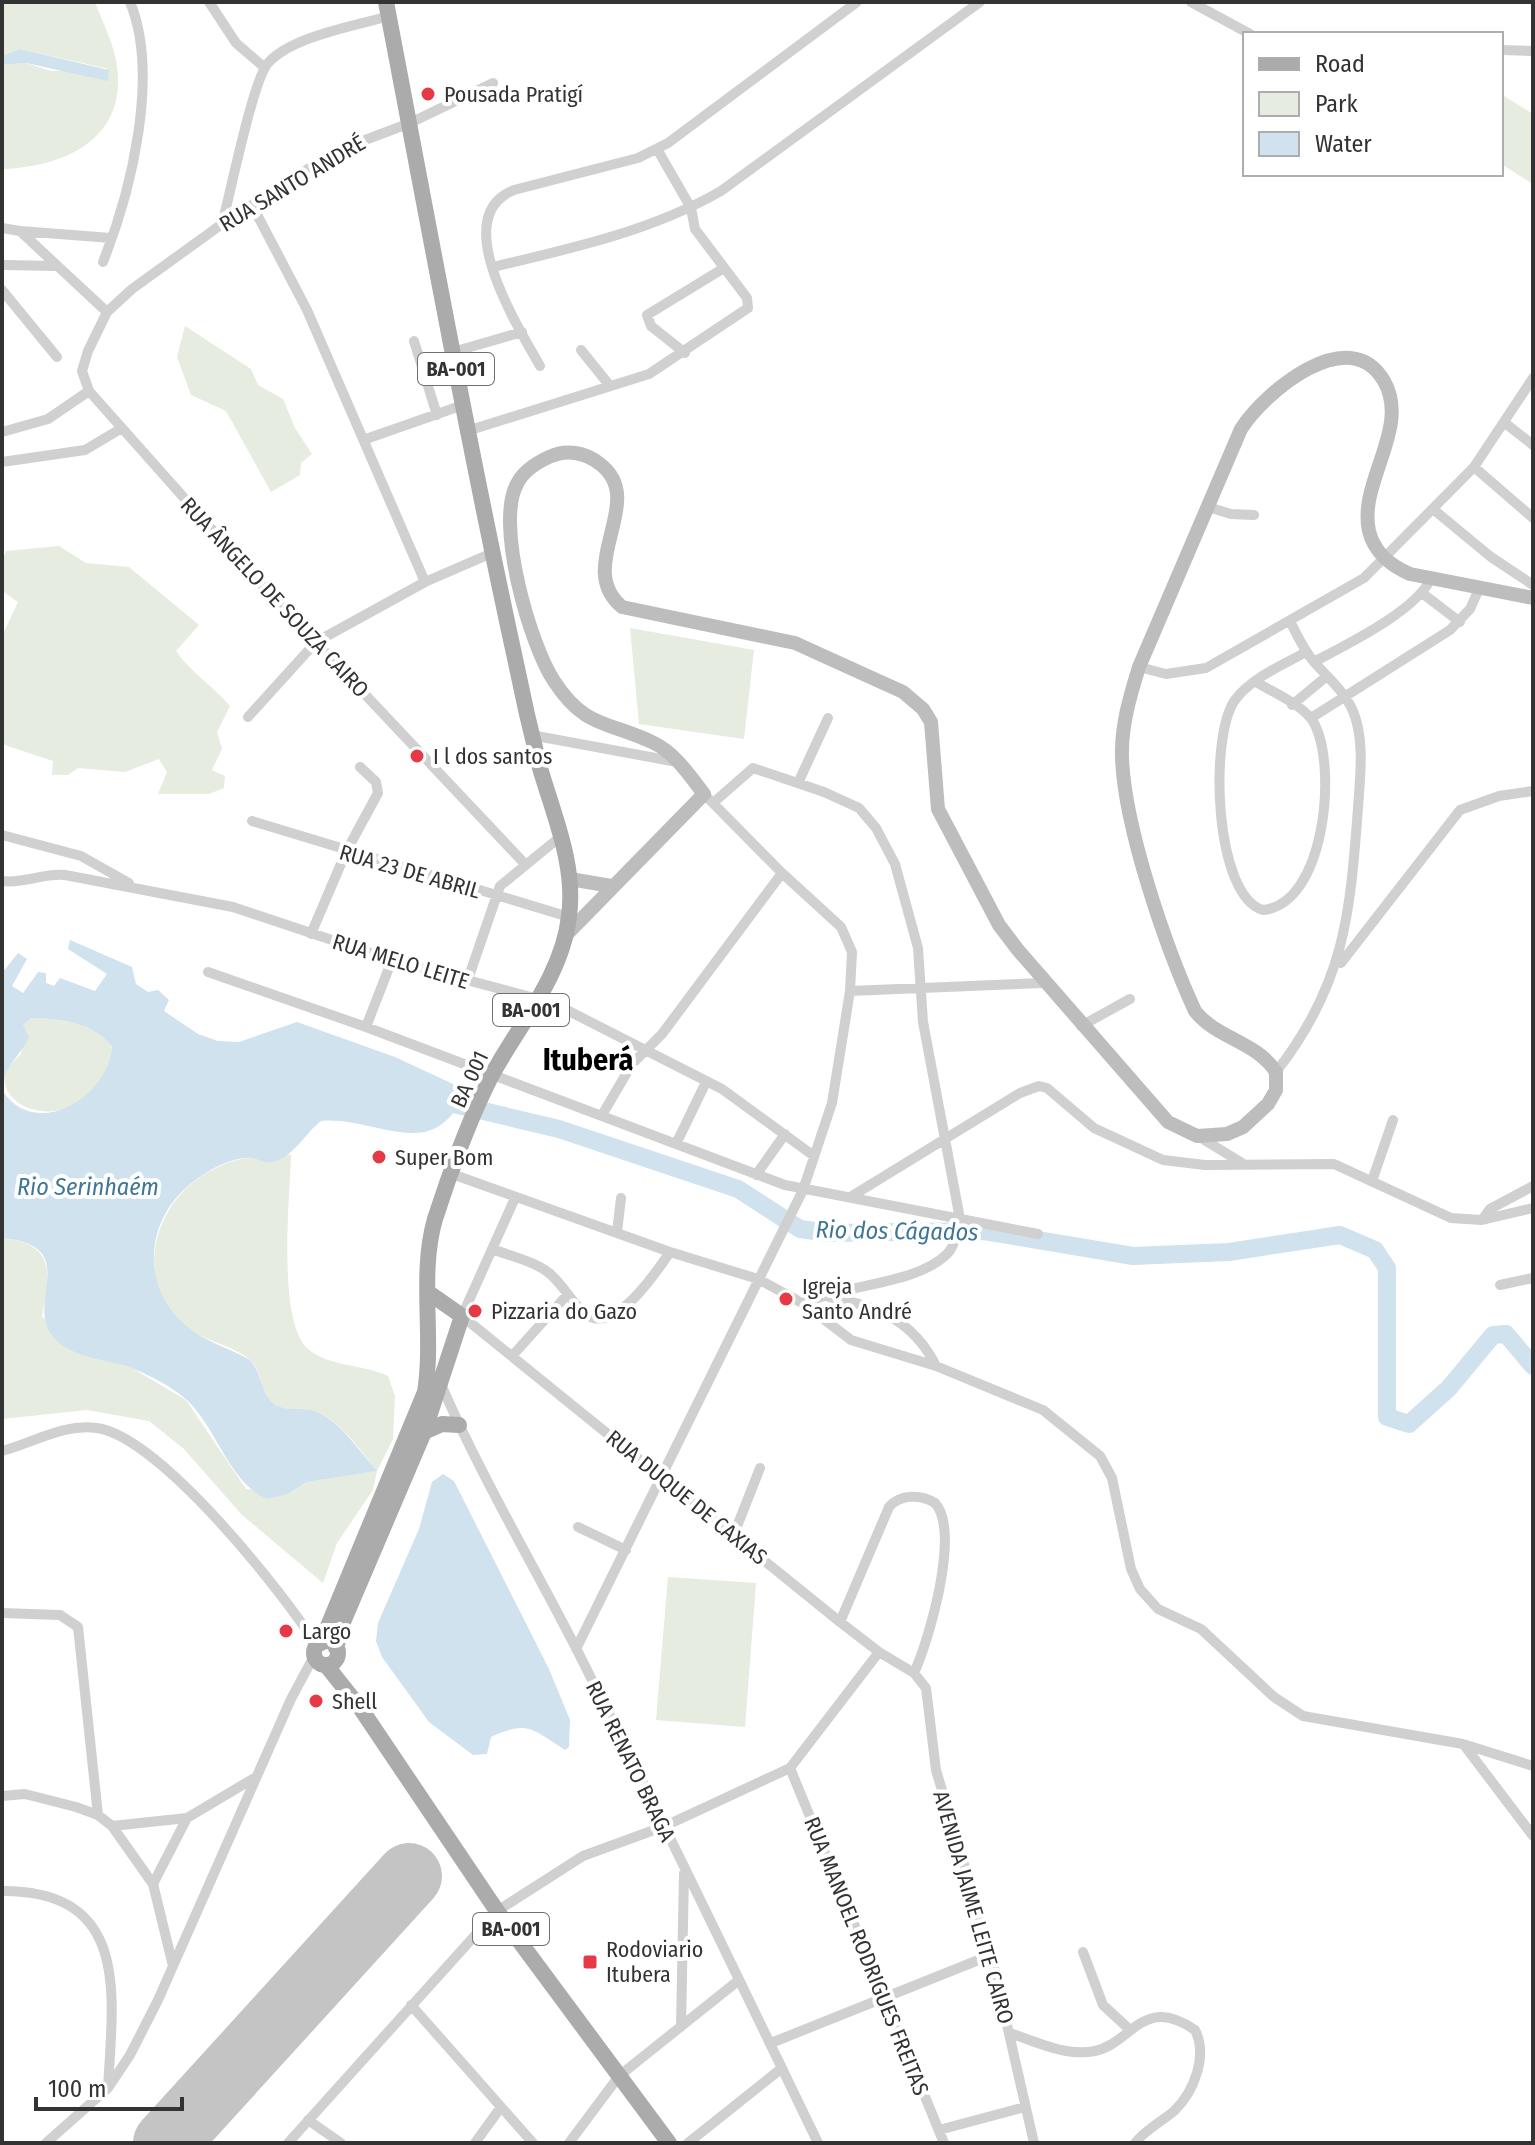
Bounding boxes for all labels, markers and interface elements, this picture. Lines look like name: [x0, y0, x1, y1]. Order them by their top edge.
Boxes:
legend: [1243, 32, 1503, 176]
text: Road: [1315, 50, 1365, 78]
place label: Pousada Pratigí: [444, 81, 584, 108]
marker: Pousada Pratigí: [419, 85, 437, 103]
text: Park: [1315, 90, 1358, 118]
street label: RUA SANTO ANDRÉ: [214, 129, 370, 238]
text: Water: [1315, 130, 1372, 158]
road number: BA-001: [418, 353, 494, 385]
street label: RUA ÂNGELO DE SOUZA CAIRO: [175, 492, 374, 703]
place label: I l dos santos: [433, 743, 552, 770]
marker: I l dos santos: [408, 747, 426, 765]
street label: RUA 23 DE ABRIL: [336, 838, 484, 905]
street label: RUA MELO LEITE: [329, 928, 472, 995]
road number: BA-001: [493, 994, 569, 1026]
district label: Ituberá: [543, 1042, 633, 1078]
street label: BA 001: [445, 1046, 494, 1112]
place label: Super Bom: [395, 1144, 493, 1171]
marker: Super Bom: [370, 1148, 388, 1166]
water label: Rio Serinhaém: [17, 1173, 159, 1201]
water label: Rio dos Cágados: [815, 1216, 979, 1246]
place label: Igreja Santo André: [802, 1273, 912, 1325]
marker: Igreja Santo André: [777, 1290, 795, 1308]
place label: Pizzaria do Gazo: [491, 1298, 637, 1325]
marker: Pizzaria do Gazo: [466, 1302, 484, 1320]
street label: RUA DUQUE DE CAXIAS: [601, 1424, 773, 1571]
place label: Largo: [302, 1618, 351, 1645]
marker: Largo: [277, 1622, 295, 1640]
street label: RUA RENATO BRAGA: [580, 1676, 681, 1846]
place label: Shell: [332, 1688, 377, 1715]
marker: Shell: [307, 1692, 325, 1710]
street label: AVENIDA JAIME LEITE CAIRO: [927, 1787, 1020, 2027]
street label: RUA MANOEL RODRIGUES FREITAS: [798, 1813, 935, 2100]
road number: BA-001: [473, 1913, 549, 1945]
place label: Rodoviario Itubera: [606, 1936, 703, 1988]
marker: Rodoviario Itubera: [581, 1953, 599, 1971]
scale bar: [36, 2061, 182, 2111]
text: 100 m: [48, 2075, 106, 2103]

